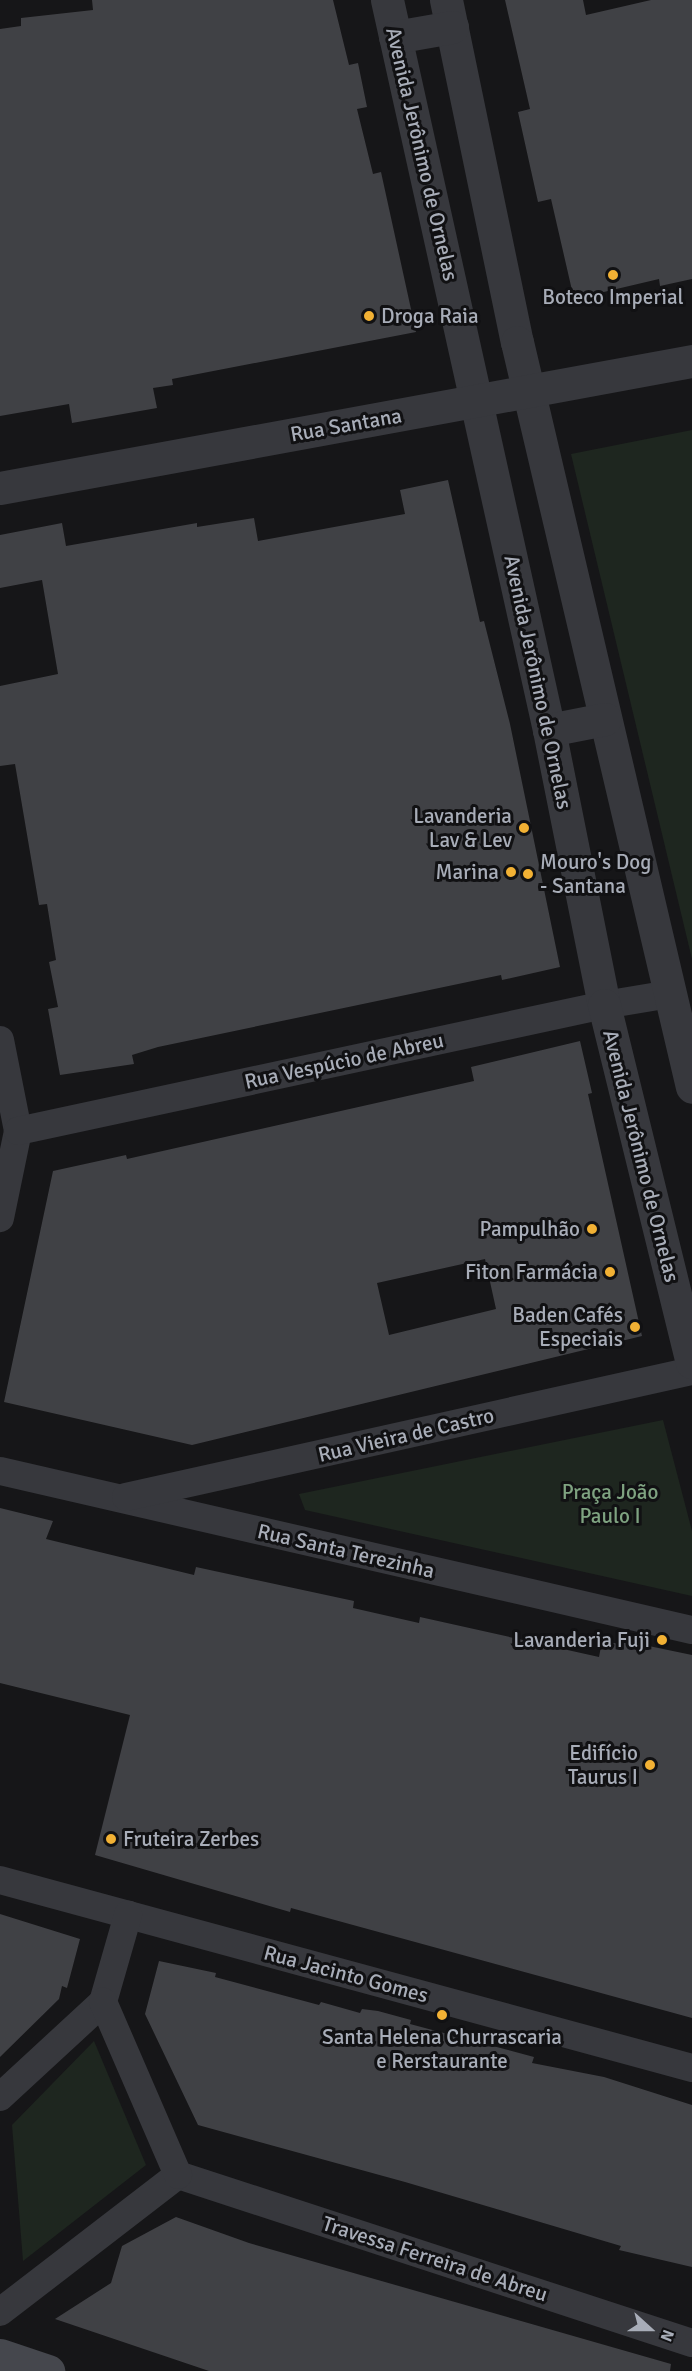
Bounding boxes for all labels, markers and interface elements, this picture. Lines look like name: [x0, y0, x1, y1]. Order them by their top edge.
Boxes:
street label: Avenida Jerônimo de Ornelas: [381, 25, 463, 283]
marker: Boteco Imperial: [606, 268, 620, 282]
place label: Boteco Imperial: [542, 284, 684, 310]
place label: Droga Raia: [381, 303, 479, 329]
marker: Droga Raia: [362, 309, 376, 323]
street label: Rua Santana: [288, 403, 404, 447]
street label: Avenida Jerônimo de Ornelas: [499, 553, 577, 811]
place label: Lavanderia Lav & Lev: [413, 803, 512, 853]
marker: Lavanderia Lav & Lev: [517, 821, 531, 835]
place label: Mouro's Dog - Santana: [540, 849, 651, 899]
place label: Marina: [436, 859, 499, 885]
marker: Marina: [504, 865, 518, 879]
marker: Mouro's Dog - Santana: [521, 867, 535, 881]
street label: Avenida Jerônimo de Ornelas: [597, 1027, 685, 1285]
street label: Rua Vespúcio de Abreu: [242, 1028, 446, 1094]
place label: Pampulhão: [479, 1216, 580, 1242]
marker: Pampulhão: [585, 1222, 599, 1236]
place label: Fiton Farmácia: [465, 1259, 598, 1285]
marker: Fiton Farmácia: [603, 1265, 617, 1279]
place label: Baden Cafés Especiais: [512, 1302, 623, 1352]
marker: Baden Cafés Especiais: [628, 1320, 642, 1334]
street label: Rua Vieira de Castro: [316, 1402, 496, 1468]
park label: Praça João Paulo I: [562, 1479, 658, 1529]
street label: Rua Santa Terezinha: [255, 1518, 437, 1584]
place label: Lavanderia Fuji: [513, 1627, 650, 1653]
marker: Lavanderia Fuji: [655, 1633, 669, 1647]
place label: Edifício Taurus I: [568, 1740, 638, 1790]
marker: Edifício Taurus I: [643, 1758, 657, 1772]
place label: Fruteira Zerbes: [123, 1826, 259, 1852]
marker: Fruteira Zerbes: [104, 1832, 118, 1846]
street label: Rua Jacinto Gomes: [261, 1940, 431, 2008]
marker: Santa Helena Churrascaria e Rerstaurante: [435, 2008, 449, 2022]
place label: Santa Helena Churrascaria e Rerstaurante: [322, 2024, 562, 2074]
street label: Travessa Ferreira de Abreu: [319, 2211, 551, 2307]
north arrow: [620, 2299, 680, 2359]
text: N: [655, 2327, 678, 2344]

